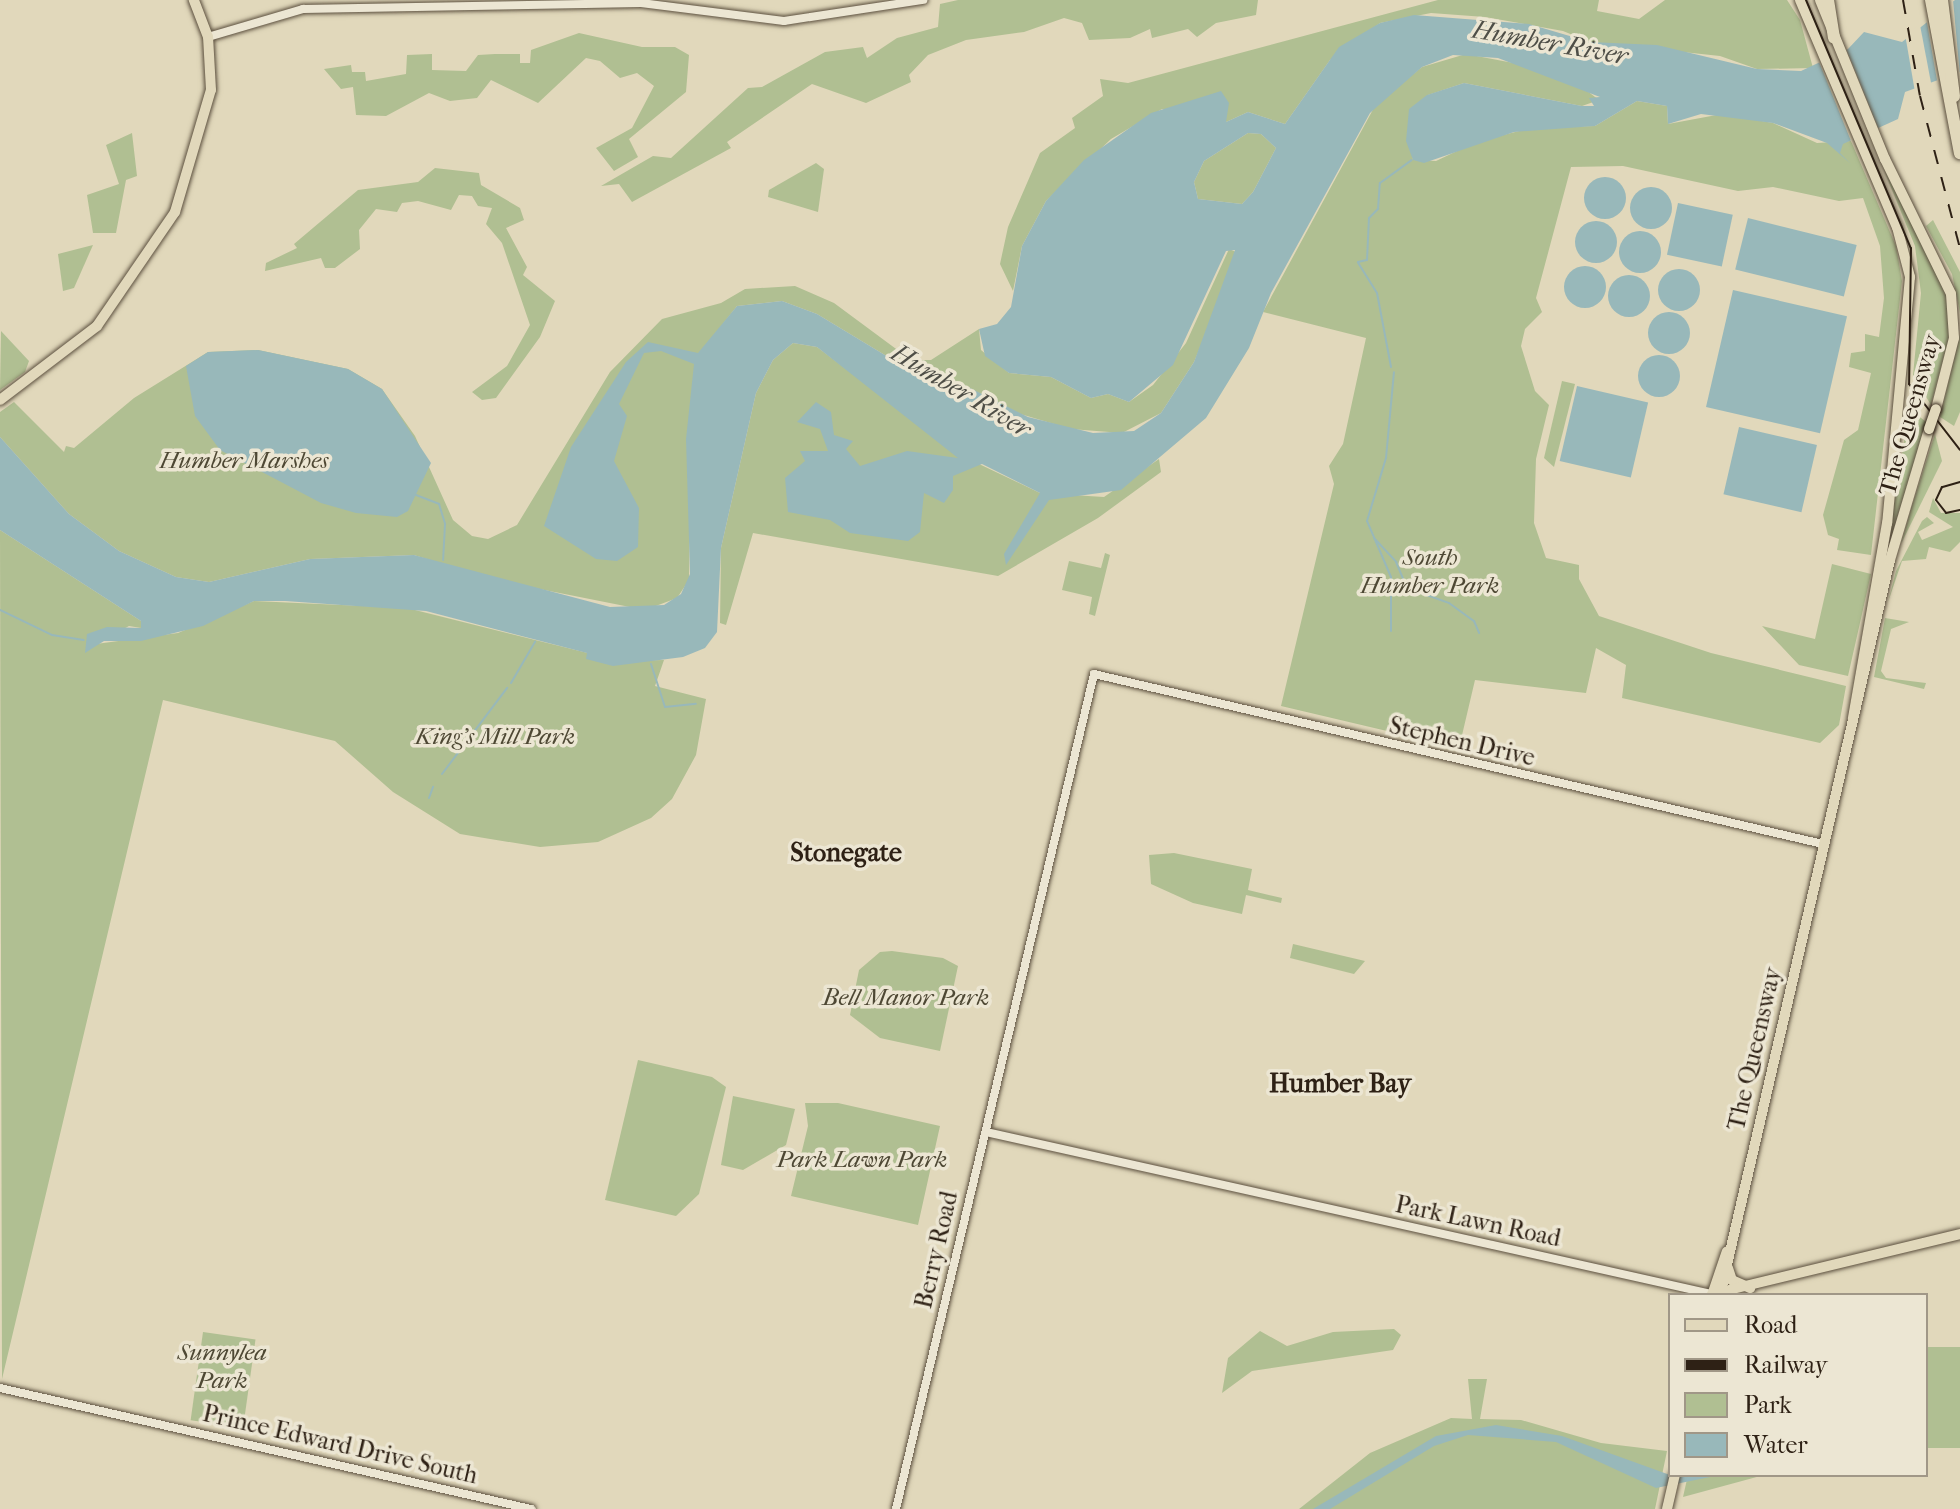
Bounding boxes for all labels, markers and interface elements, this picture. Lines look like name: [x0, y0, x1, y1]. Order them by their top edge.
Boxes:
water label: Humber River: [1470, 14, 1630, 72]
street label: The Queensway: [1873, 331, 1947, 499]
water label: Humber River: [886, 337, 1036, 445]
park label: Humber Marshes: [160, 447, 328, 475]
park label: South Humber Park: [1361, 544, 1499, 600]
street label: Stephen Drive: [1386, 711, 1538, 773]
park label: King's Mill Park: [415, 723, 575, 751]
district label: Stonegate: [790, 837, 902, 869]
street label: The Queensway: [1722, 965, 1788, 1133]
park label: Bell Manor Park: [823, 984, 989, 1012]
district label: Humber Bay: [1269, 1068, 1411, 1100]
park label: Park Lawn Park: [777, 1146, 947, 1174]
street label: Berry Road: [910, 1189, 964, 1311]
street label: Park Lawn Road: [1393, 1190, 1563, 1254]
legend: [1668, 1293, 1928, 1477]
text: Road: [1744, 1311, 1797, 1339]
park label: Sunnylea Park: [177, 1339, 267, 1395]
text: Railway: [1744, 1351, 1827, 1379]
text: Park: [1744, 1391, 1792, 1419]
street label: Prince Edward Drive South: [200, 1399, 480, 1491]
text: Water: [1744, 1431, 1808, 1459]

